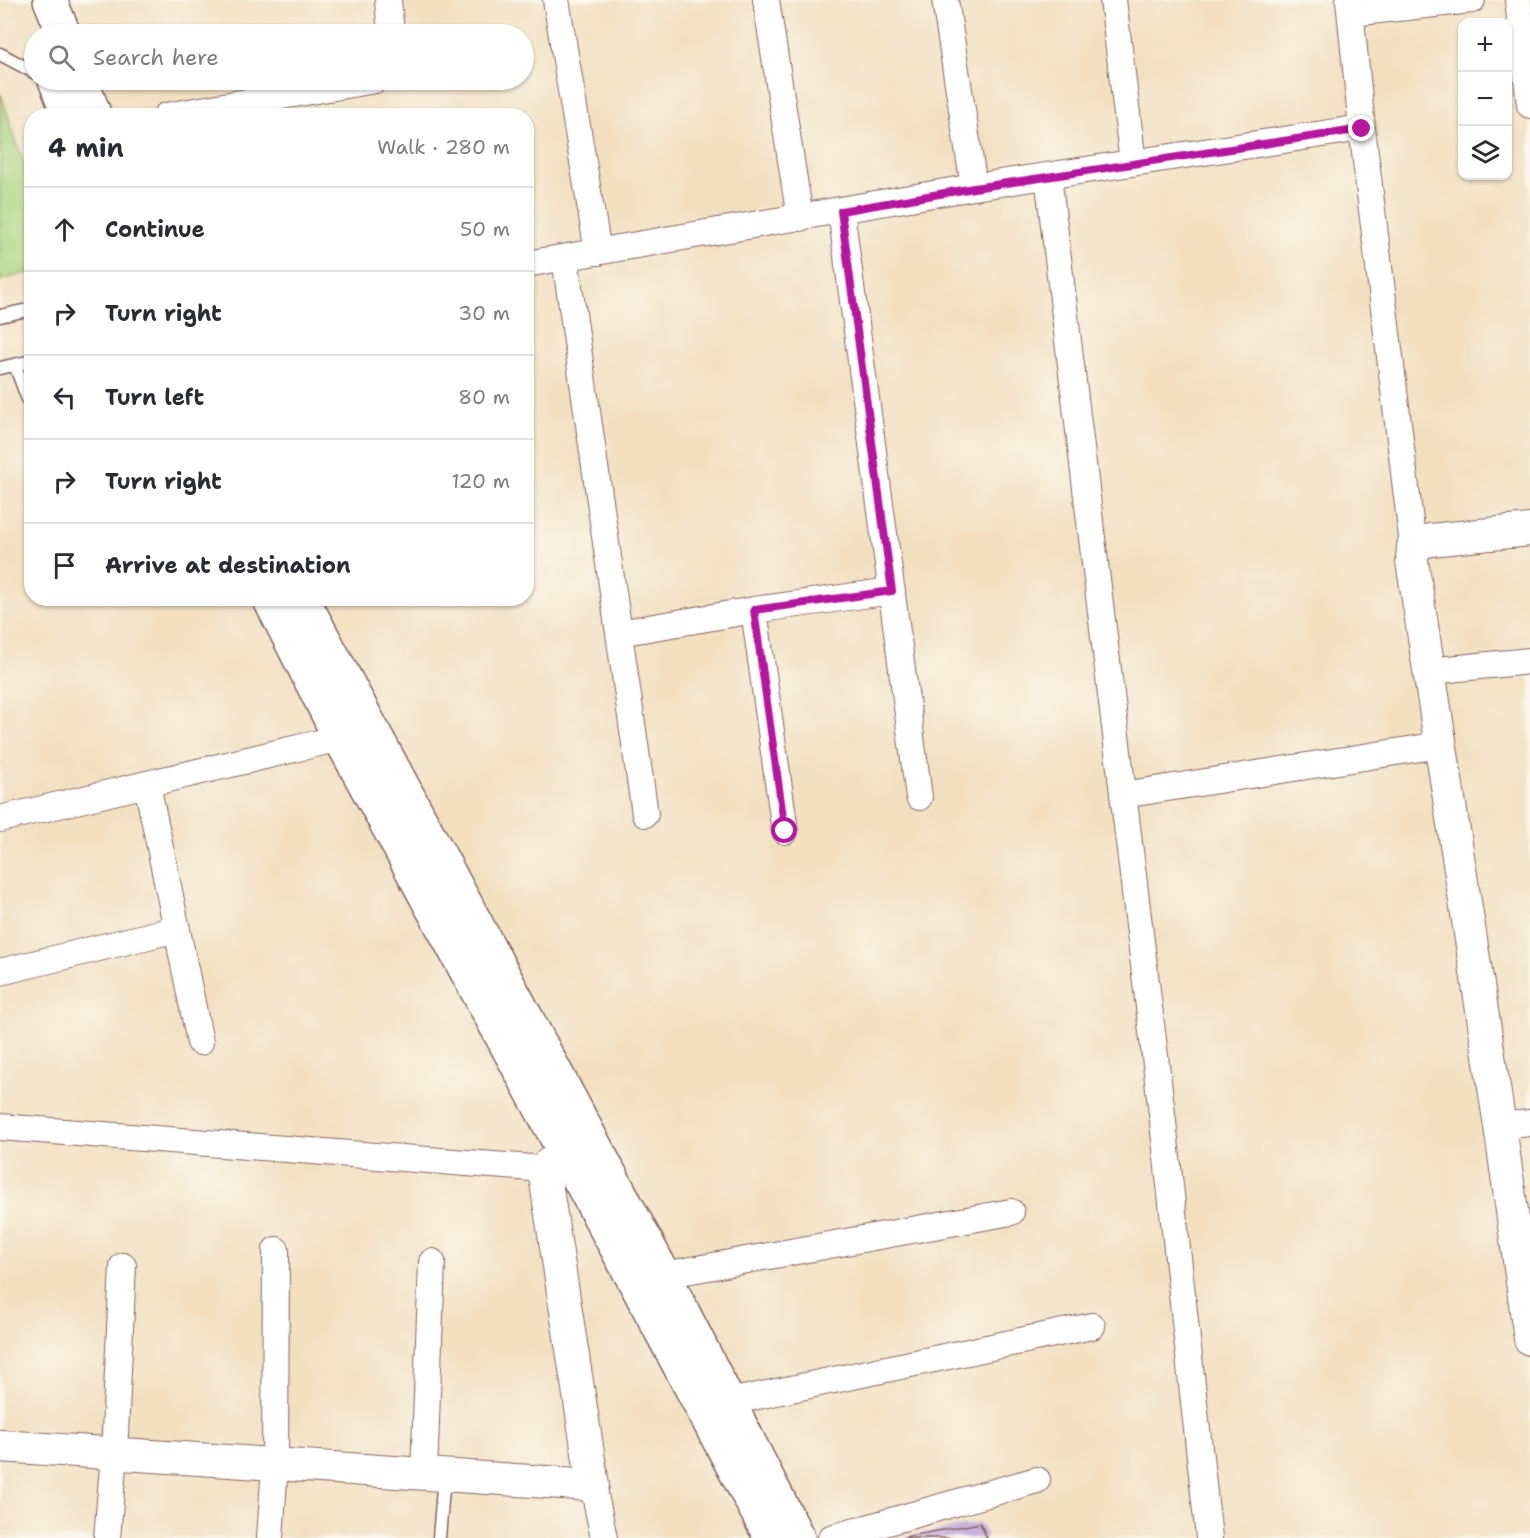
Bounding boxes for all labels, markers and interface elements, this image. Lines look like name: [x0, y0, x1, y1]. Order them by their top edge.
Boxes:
map controls: [1458, 18, 1512, 180]
button: +: [1458, 18, 1512, 72]
search box: [24, 24, 534, 90]
icon: search: [45, 41, 78, 74]
text: Search here: [93, 43, 219, 72]
button: −: [1458, 72, 1512, 126]
route end: [1348, 115, 1374, 141]
button: layers: [1458, 126, 1512, 180]
text: 4 min: [48, 130, 124, 165]
text: Walk · 280 m: [377, 134, 510, 160]
icon: ahead: [48, 213, 81, 246]
text: Continue: [105, 215, 205, 244]
text: 50 m: [460, 216, 510, 242]
icon: right: [48, 297, 81, 330]
text: Turn right: [105, 299, 222, 328]
text: 30 m: [458, 300, 510, 326]
icon: left: [48, 381, 81, 414]
text: Turn left: [105, 383, 204, 412]
text: 80 m: [458, 384, 510, 410]
icon: right: [48, 465, 81, 498]
text: Turn right: [105, 467, 222, 496]
text: 120 m: [451, 468, 510, 494]
icon: arrive: [48, 549, 81, 582]
text: Arrive at destination: [105, 551, 351, 580]
route start: [771, 817, 797, 843]

